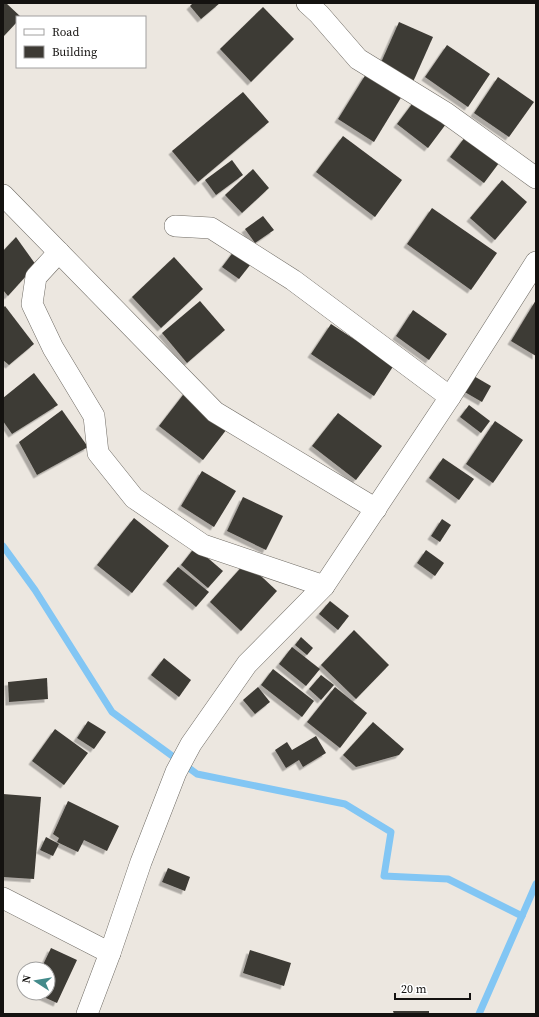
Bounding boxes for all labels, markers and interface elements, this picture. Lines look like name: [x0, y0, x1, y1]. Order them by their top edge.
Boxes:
legend: [16, 16, 146, 68]
text: Road: [52, 24, 79, 40]
text: Building: [52, 44, 97, 60]
north arrow: [16, 961, 56, 1001]
text: N: [19, 974, 35, 985]
scale bar: [395, 975, 470, 1001]
text: 20 m: [401, 981, 427, 997]

